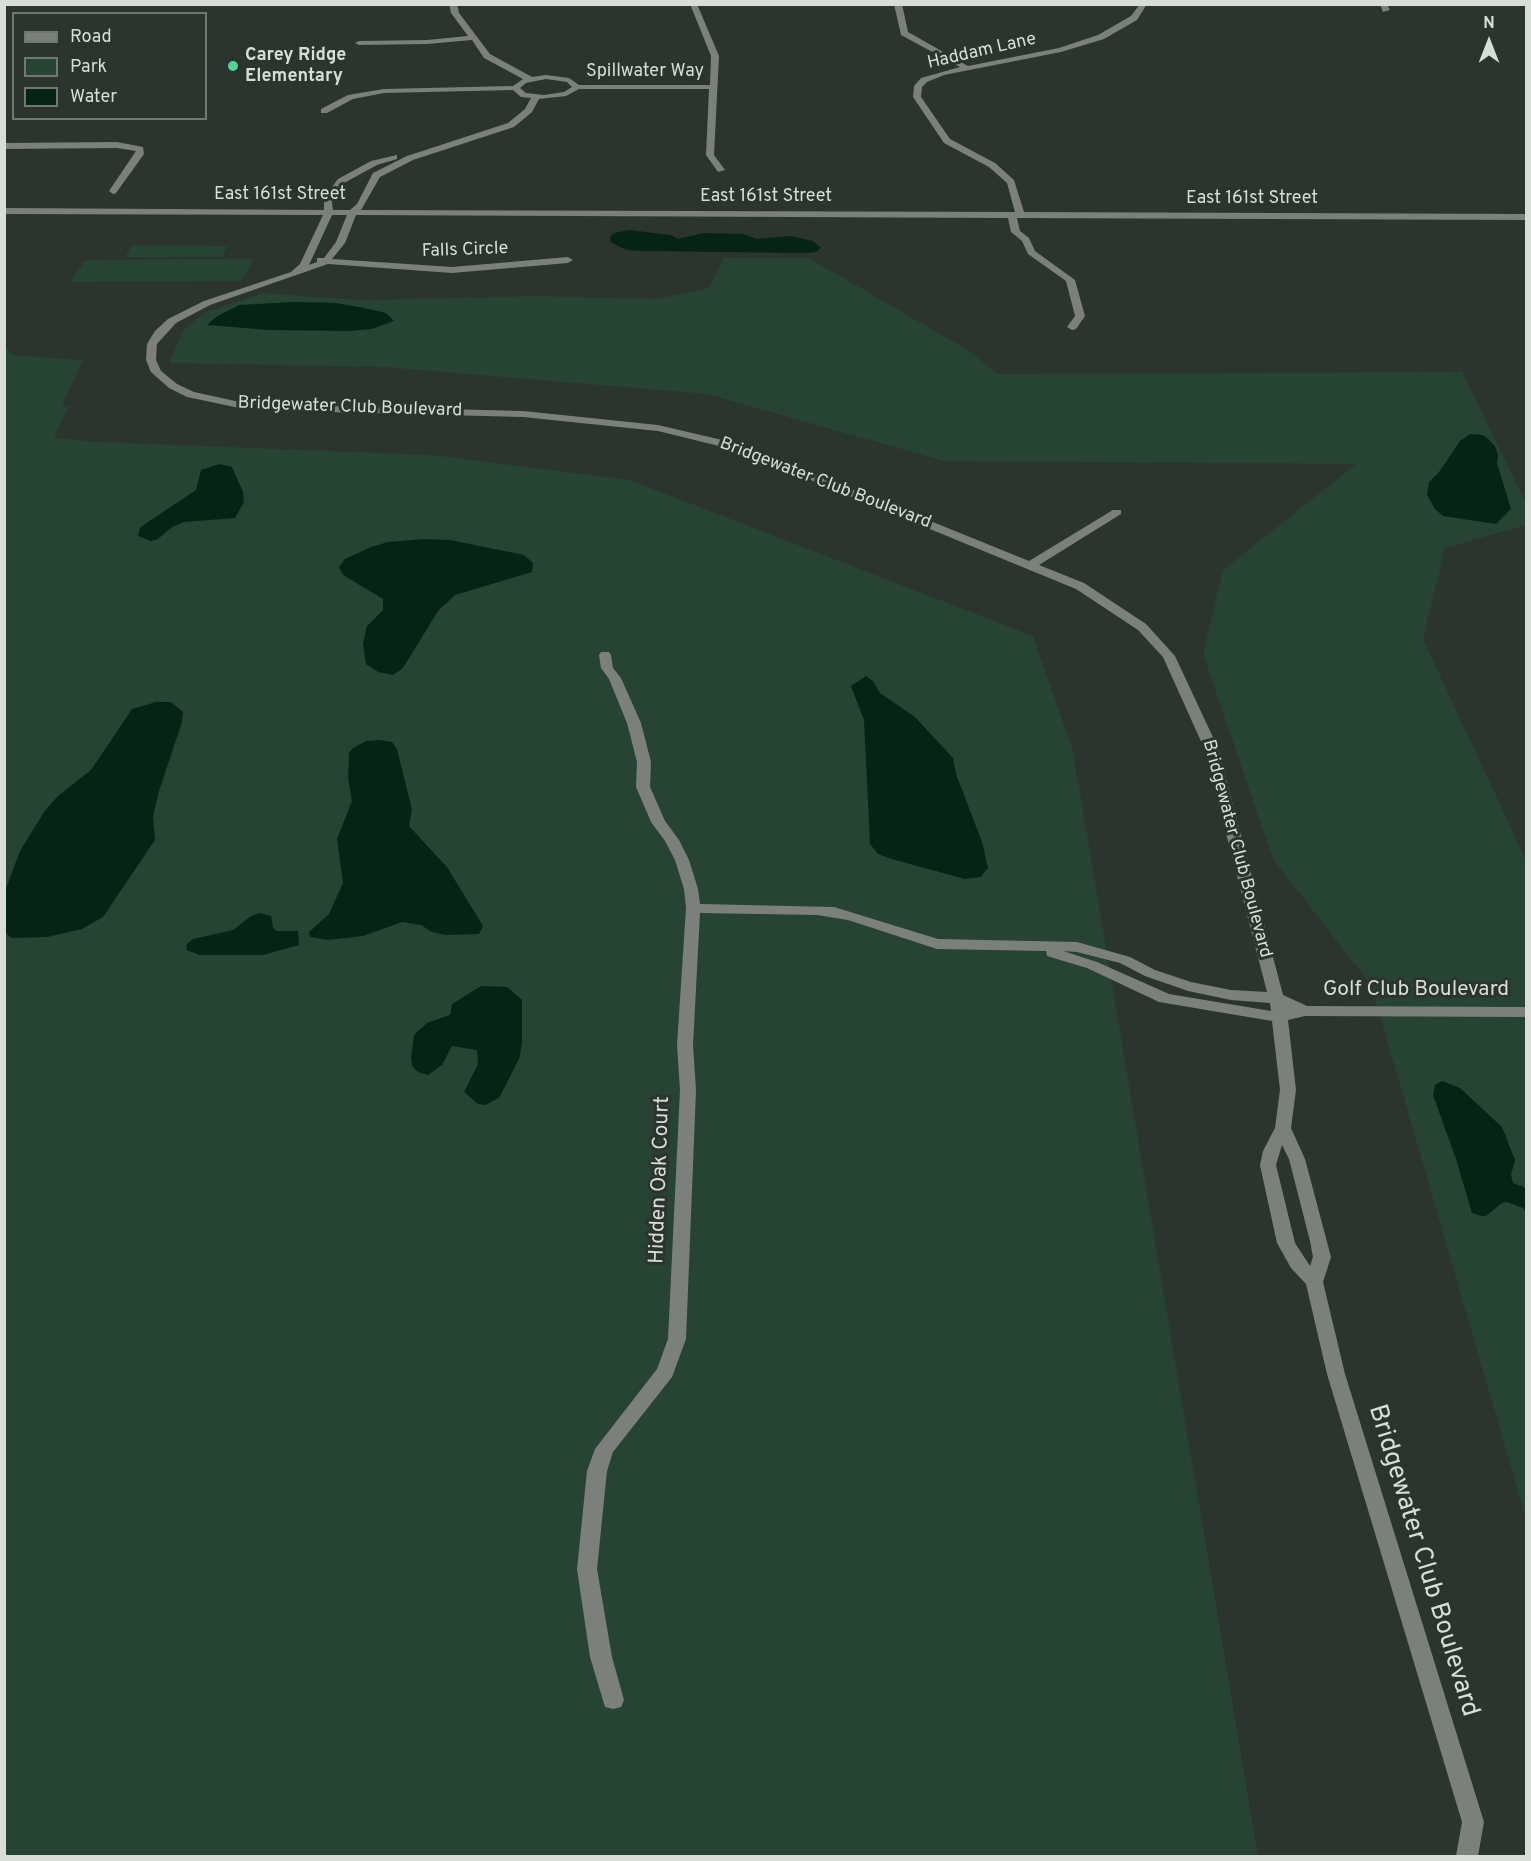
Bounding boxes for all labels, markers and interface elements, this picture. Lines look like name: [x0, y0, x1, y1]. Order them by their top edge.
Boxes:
legend: [12, 12, 207, 120]
north arrow: [1459, 12, 1519, 72]
text: N: [1483, 14, 1495, 34]
text: Road: [70, 26, 112, 49]
street label: Haddam Lane: [925, 29, 1039, 75]
place label: Carey Ridge Elementary: [245, 45, 346, 88]
text: Park: [70, 56, 107, 79]
marker: Carey Ridge Elementary: [226, 59, 240, 73]
street label: Spillwater Way: [586, 61, 704, 83]
text: Water: [70, 86, 117, 109]
street label: East 161st Street: [214, 184, 346, 206]
street label: East 161st Street: [700, 186, 832, 208]
street label: East 161st Street: [1186, 188, 1318, 210]
street label: Falls Circle: [421, 239, 509, 263]
street label: Bridgewater Club Boulevard: [237, 393, 463, 423]
street label: Bridgewater Club Boulevard: [716, 434, 934, 534]
street label: Bridgewater Club Boulevard: [1196, 738, 1276, 960]
street label: Golf Club Boulevard: [1323, 978, 1509, 1004]
street label: Hidden Oak Court: [645, 1096, 677, 1264]
street label: Bridgewater Club Boulevard: [1360, 1401, 1484, 1721]

